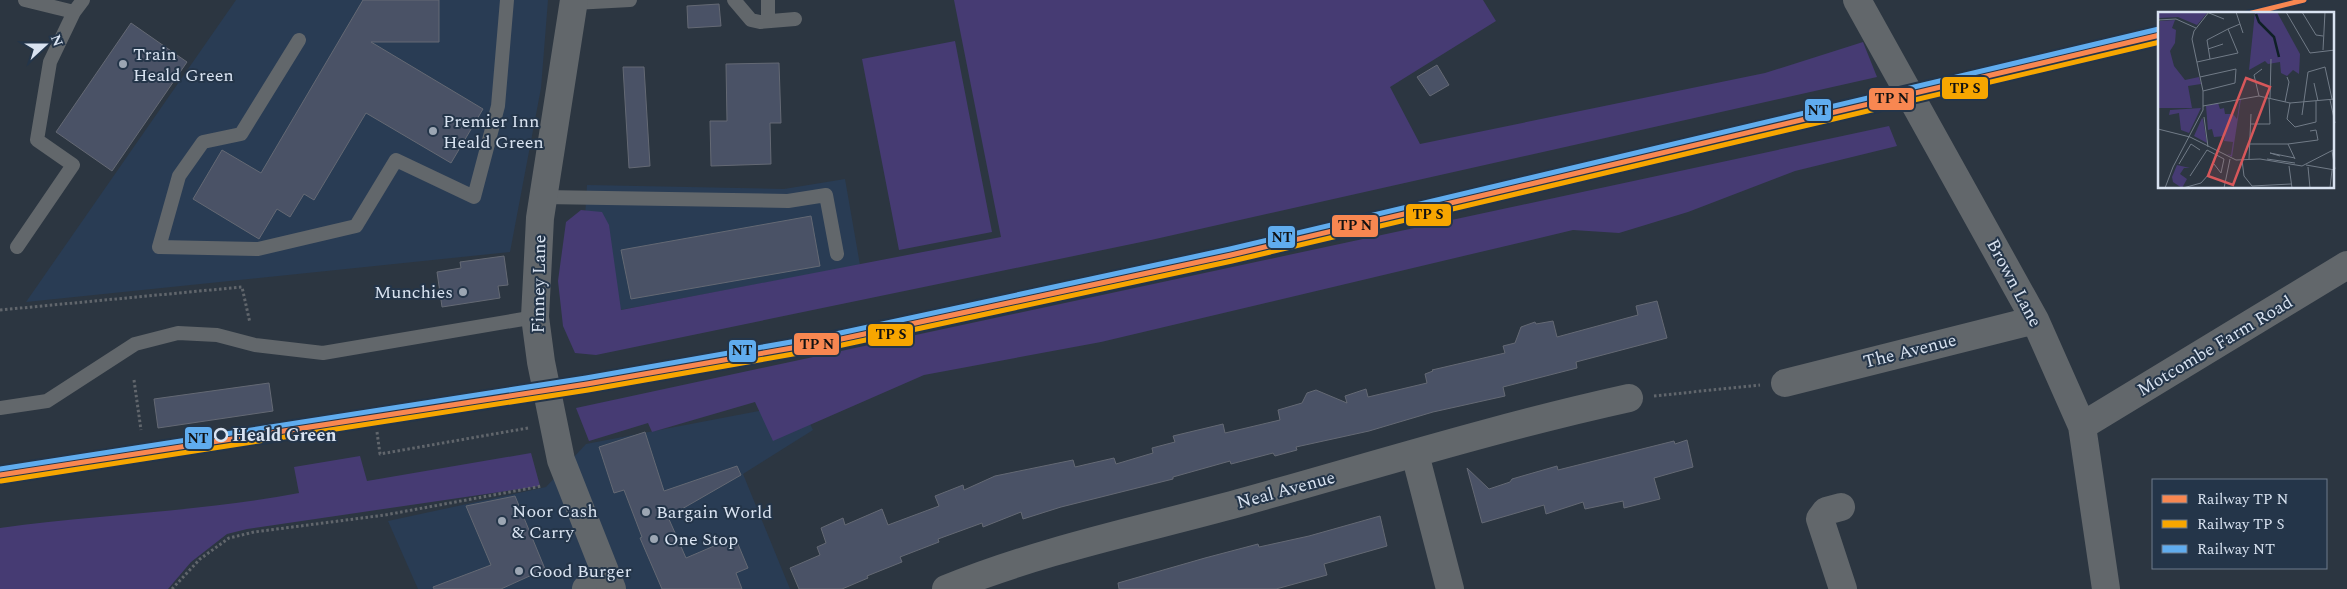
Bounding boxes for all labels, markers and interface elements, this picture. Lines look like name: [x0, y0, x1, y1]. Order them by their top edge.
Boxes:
inset map: [2158, 12, 2334, 189]
north arrow: [20, 20, 70, 70]
text: N: [45, 31, 69, 50]
place label: Train Heald Green: [133, 41, 234, 89]
marker: Train Heald Green: [117, 58, 129, 70]
line badge: TP S: [1941, 76, 1989, 100]
text: TP S: [1950, 78, 1980, 99]
line badge: TP N: [1868, 87, 1915, 111]
text: TP N: [1875, 88, 1909, 109]
line badge: NT: [1804, 98, 1832, 122]
text: NT: [1807, 100, 1829, 121]
place label: Premier Inn Heald Green: [443, 108, 544, 156]
marker: Premier Inn Heald Green: [427, 125, 439, 137]
line badge: TP S: [1405, 203, 1452, 227]
text: TP S: [1413, 204, 1443, 225]
line badge: TP N: [1331, 214, 1379, 238]
text: TP N: [1338, 215, 1372, 236]
line badge: NT: [1267, 225, 1296, 249]
text: NT: [1271, 227, 1293, 248]
street label: Finney Lane: [525, 234, 553, 334]
street label: Brown Lane: [1979, 234, 2049, 332]
place label: Munchies: [374, 279, 453, 306]
marker: Munchies: [457, 286, 469, 298]
street label: Motcombe Farm Road: [2132, 289, 2298, 403]
line badge: TP S: [867, 323, 914, 347]
text: TP S: [876, 324, 906, 345]
street label: The Avenue: [1861, 326, 1959, 376]
line badge: TP N: [793, 332, 840, 356]
text: TP N: [800, 334, 834, 355]
line badge: NT: [728, 339, 757, 363]
text: NT: [731, 340, 753, 361]
place label: Heald Green: [232, 422, 337, 449]
line badge: NT: [184, 426, 213, 450]
text: NT: [187, 428, 209, 449]
marker: Heald Green: [214, 428, 228, 442]
street label: Neal Avenue: [1234, 464, 1338, 516]
legend: [2152, 479, 2327, 569]
text: Railway TP N: [2197, 488, 2288, 511]
place label: Noor Cash & Carry: [512, 498, 598, 546]
place label: Bargain World: [656, 499, 772, 526]
marker: Bargain World: [640, 506, 652, 518]
text: Railway TP S: [2197, 513, 2284, 536]
marker: Noor Cash & Carry: [496, 515, 508, 527]
place label: One Stop: [664, 526, 738, 553]
marker: One Stop: [648, 533, 660, 545]
text: Railway NT: [2197, 538, 2275, 561]
place label: Good Burger: [529, 558, 632, 585]
marker: Good Burger: [513, 565, 525, 577]

